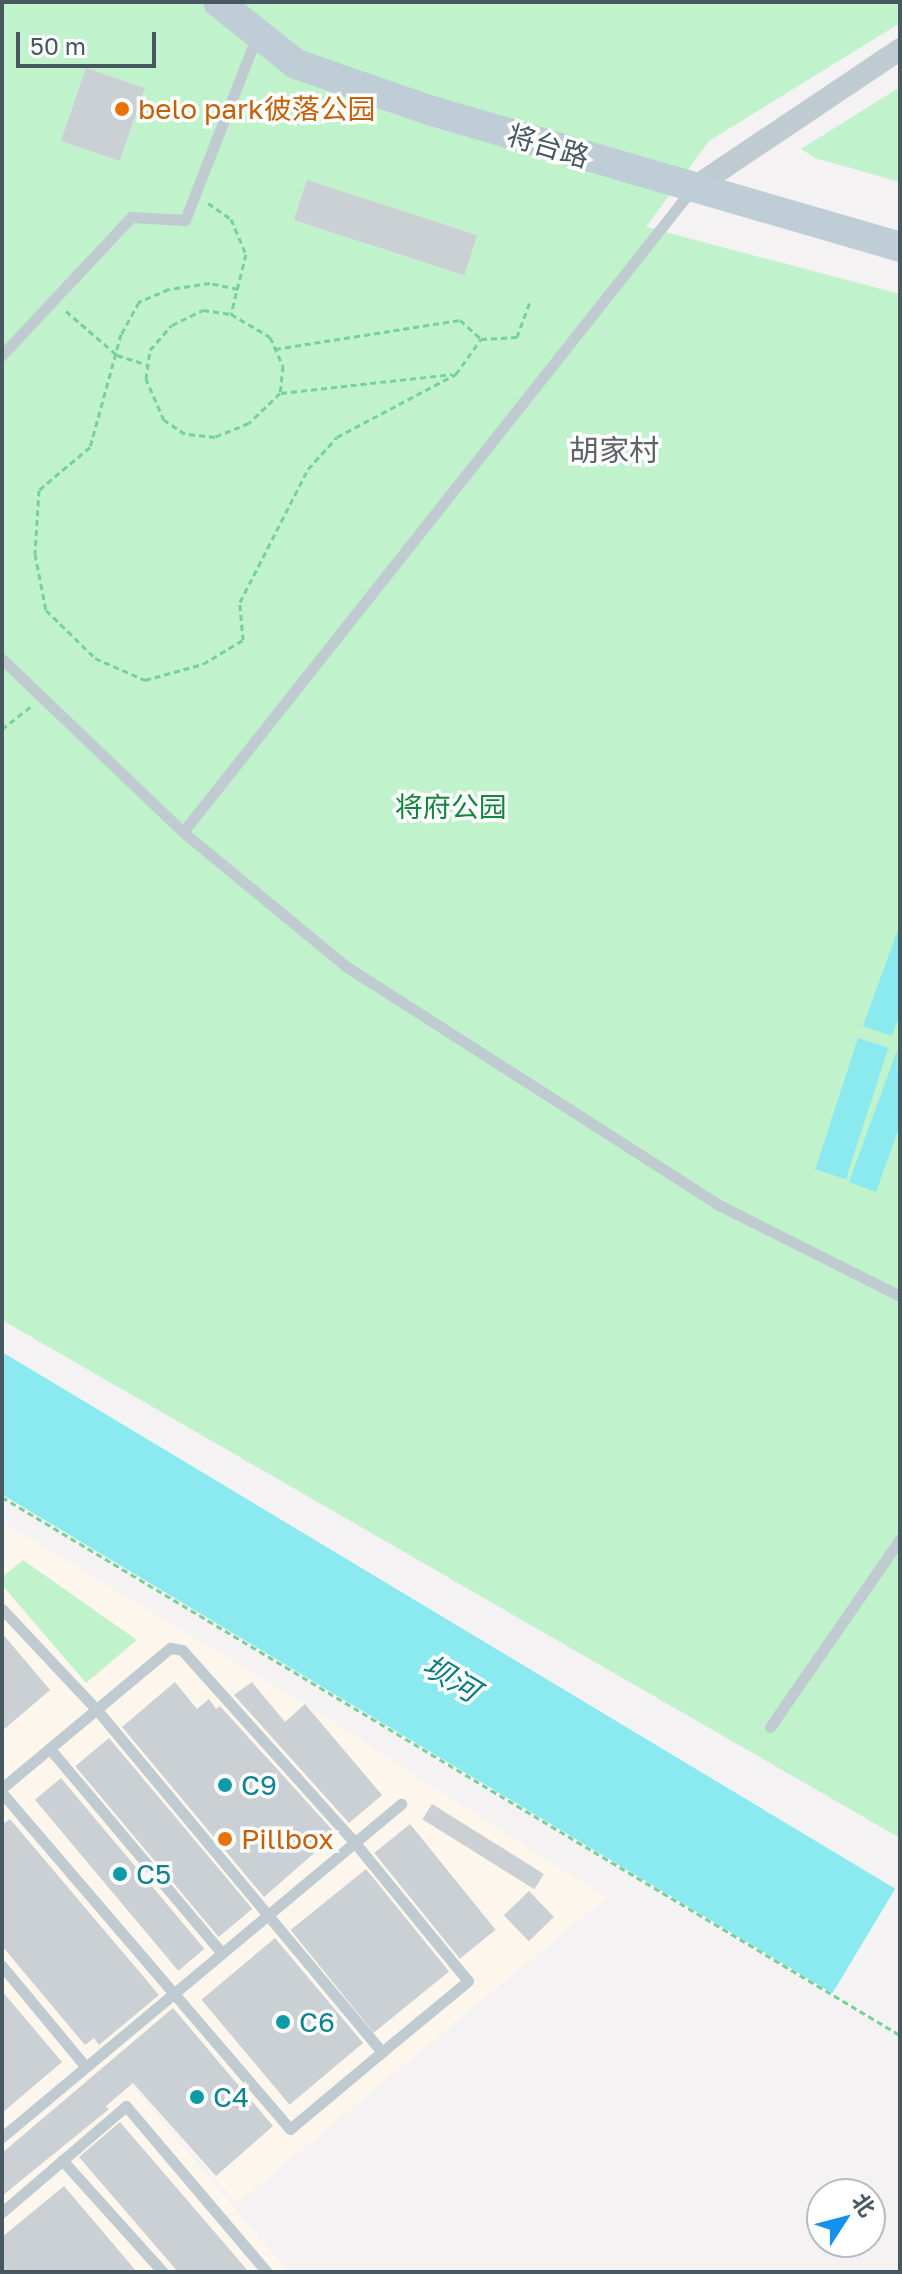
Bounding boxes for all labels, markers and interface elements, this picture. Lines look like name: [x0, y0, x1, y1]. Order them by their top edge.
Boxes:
scale bar: [20, 16, 160, 66]
text: 50 m: [30, 31, 86, 60]
place label: belo park彼落公园: [138, 92, 376, 126]
marker: belo park彼落公园: [113, 100, 131, 118]
street label: 将台路: [503, 118, 593, 174]
district label: 胡家村: [569, 432, 659, 468]
park label: 将府公园: [395, 790, 507, 824]
water label: 坝河: [416, 1647, 486, 1709]
place label: C9: [241, 1768, 277, 1802]
marker: C9: [216, 1776, 234, 1794]
place label: Pillbox: [241, 1822, 334, 1856]
marker: Pillbox: [216, 1830, 234, 1848]
place label: C5: [136, 1857, 171, 1891]
marker: C5: [111, 1865, 129, 1883]
place label: C6: [299, 2005, 335, 2039]
marker: C6: [274, 2013, 292, 2031]
place label: C4: [213, 2080, 249, 2114]
marker: C4: [188, 2088, 206, 2106]
north arrow: [806, 2178, 886, 2258]
text: 北: [847, 2188, 882, 2222]

